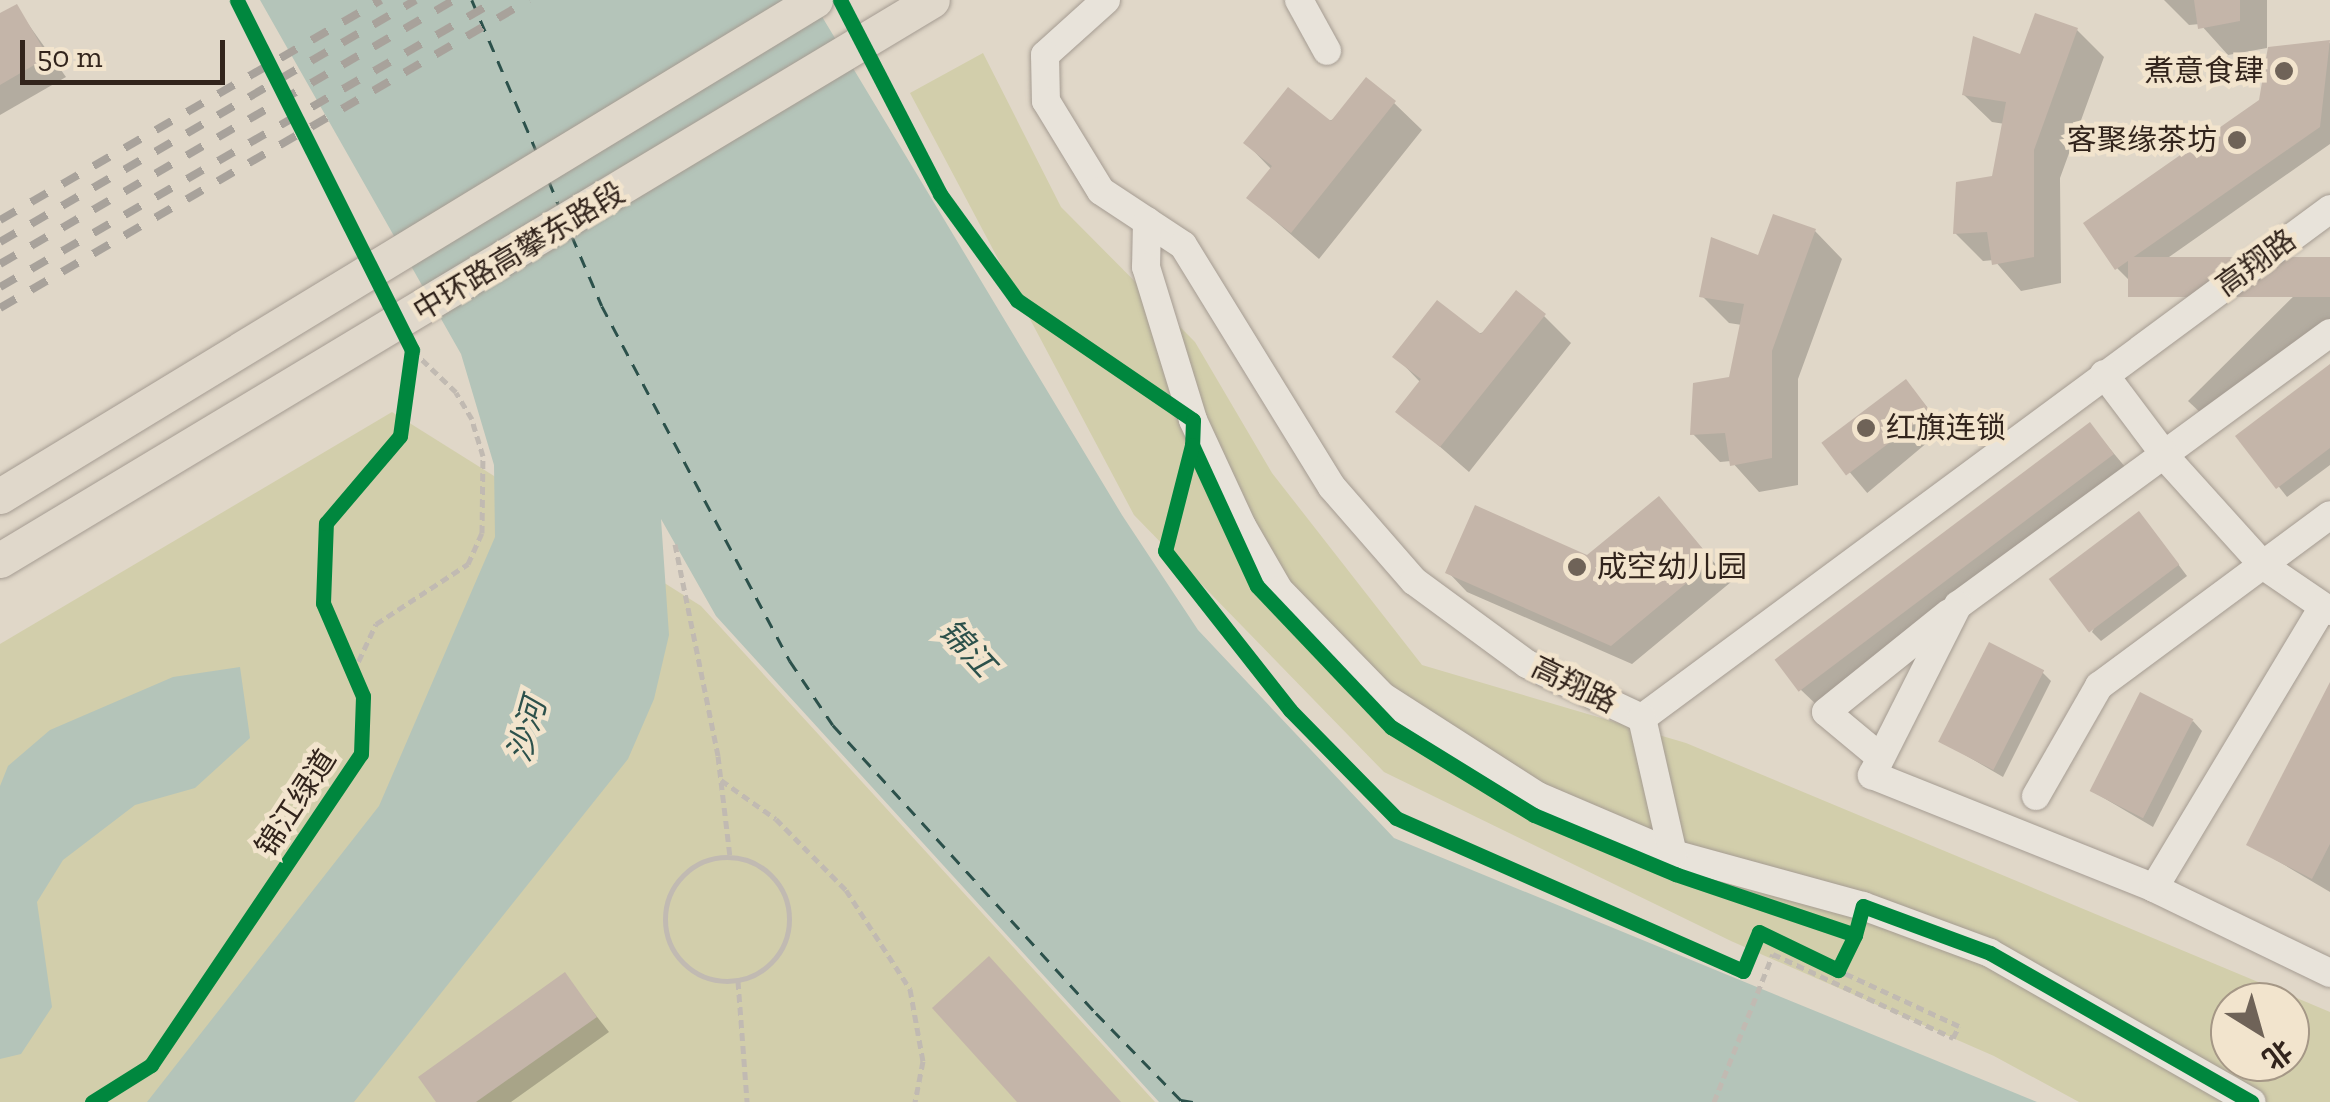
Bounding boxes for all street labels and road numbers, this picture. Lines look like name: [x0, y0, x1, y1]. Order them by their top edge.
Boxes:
street label: 中环路高攀东路段: [407, 175, 631, 329]
street label: 高翔路: [2209, 222, 2303, 304]
street label: 高翔路: [1526, 649, 1622, 721]
street label: 锦江绿道: [248, 743, 344, 863]

